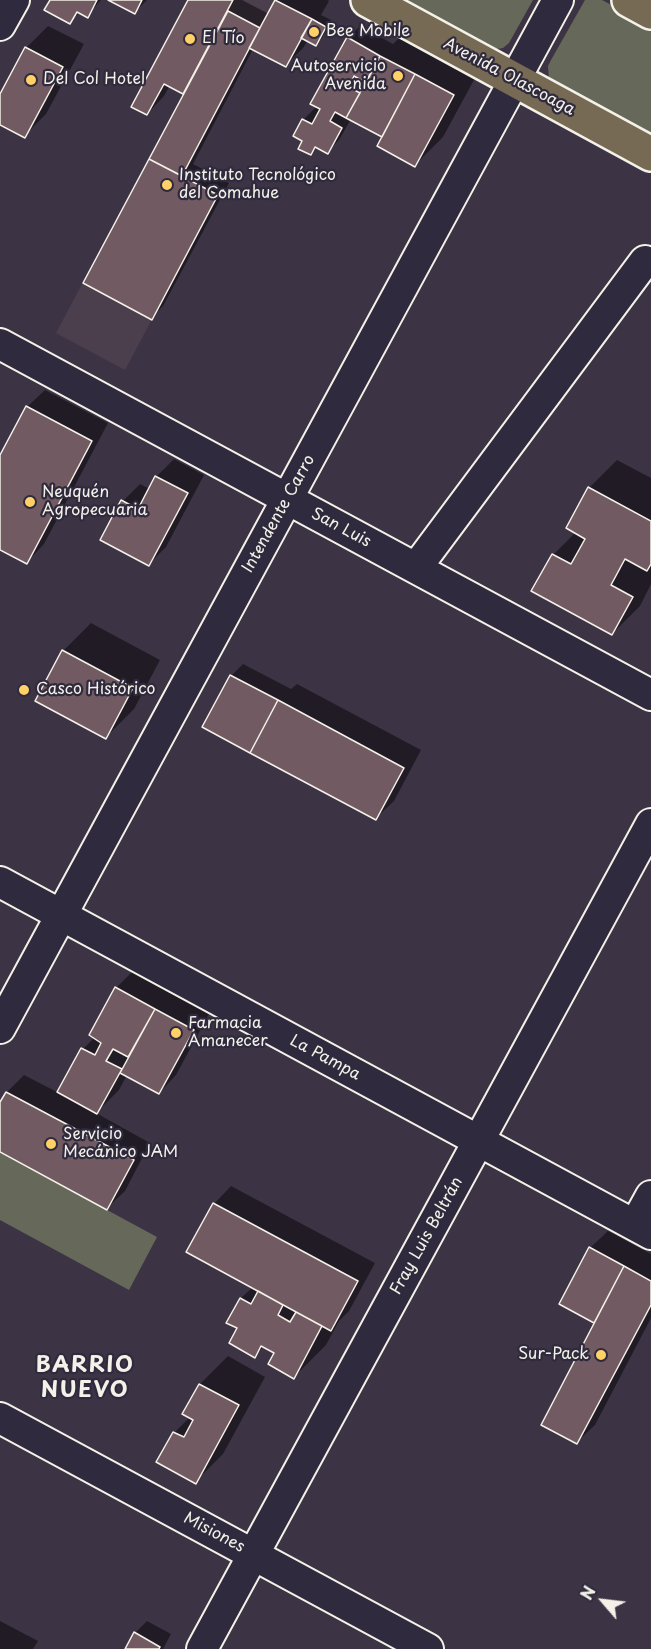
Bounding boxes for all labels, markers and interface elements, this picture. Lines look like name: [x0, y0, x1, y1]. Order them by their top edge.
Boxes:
place label: Bee Mobile: [326, 22, 410, 42]
marker: Bee Mobile: [307, 25, 321, 39]
place label: El Tío: [202, 29, 245, 49]
marker: El Tío: [183, 32, 197, 46]
street label: Avenida Olascoaga: [440, 34, 578, 120]
place label: Autoservicio Avenida: [291, 57, 386, 95]
marker: Autoservicio Avenida: [391, 69, 405, 83]
place label: Del Col Hotel: [43, 70, 145, 90]
marker: Del Col Hotel: [24, 73, 38, 87]
place label: Instituto Tecnológico del Comahue: [179, 166, 336, 204]
marker: Instituto Tecnológico del Comahue: [160, 178, 174, 192]
street label: Intendente Carro: [239, 452, 319, 576]
place label: Neuquén Agropecuaria: [42, 483, 147, 521]
marker: Neuquén Agropecuaria: [23, 495, 37, 509]
street label: San Luis: [308, 504, 374, 552]
place label: Casco Histórico: [36, 680, 156, 700]
marker: Casco Histórico: [17, 683, 31, 697]
place label: Farmacia Amanecer: [188, 1014, 268, 1052]
marker: Farmacia Amanecer: [169, 1026, 183, 1040]
street label: La Pampa: [286, 1031, 364, 1085]
place label: Servicio Mecánico JAM: [63, 1125, 178, 1163]
marker: Servicio Mecánico JAM: [44, 1137, 58, 1151]
street label: Fray Luis Beltrán: [387, 1174, 467, 1298]
place label: Sur-Pack: [518, 1345, 589, 1365]
marker: Sur-Pack: [594, 1348, 608, 1362]
district label: BARRIO NUEVO: [36, 1353, 134, 1404]
street label: Misiones: [180, 1509, 248, 1557]
north arrow: [573, 1571, 633, 1631]
text: N: [574, 1581, 601, 1604]

